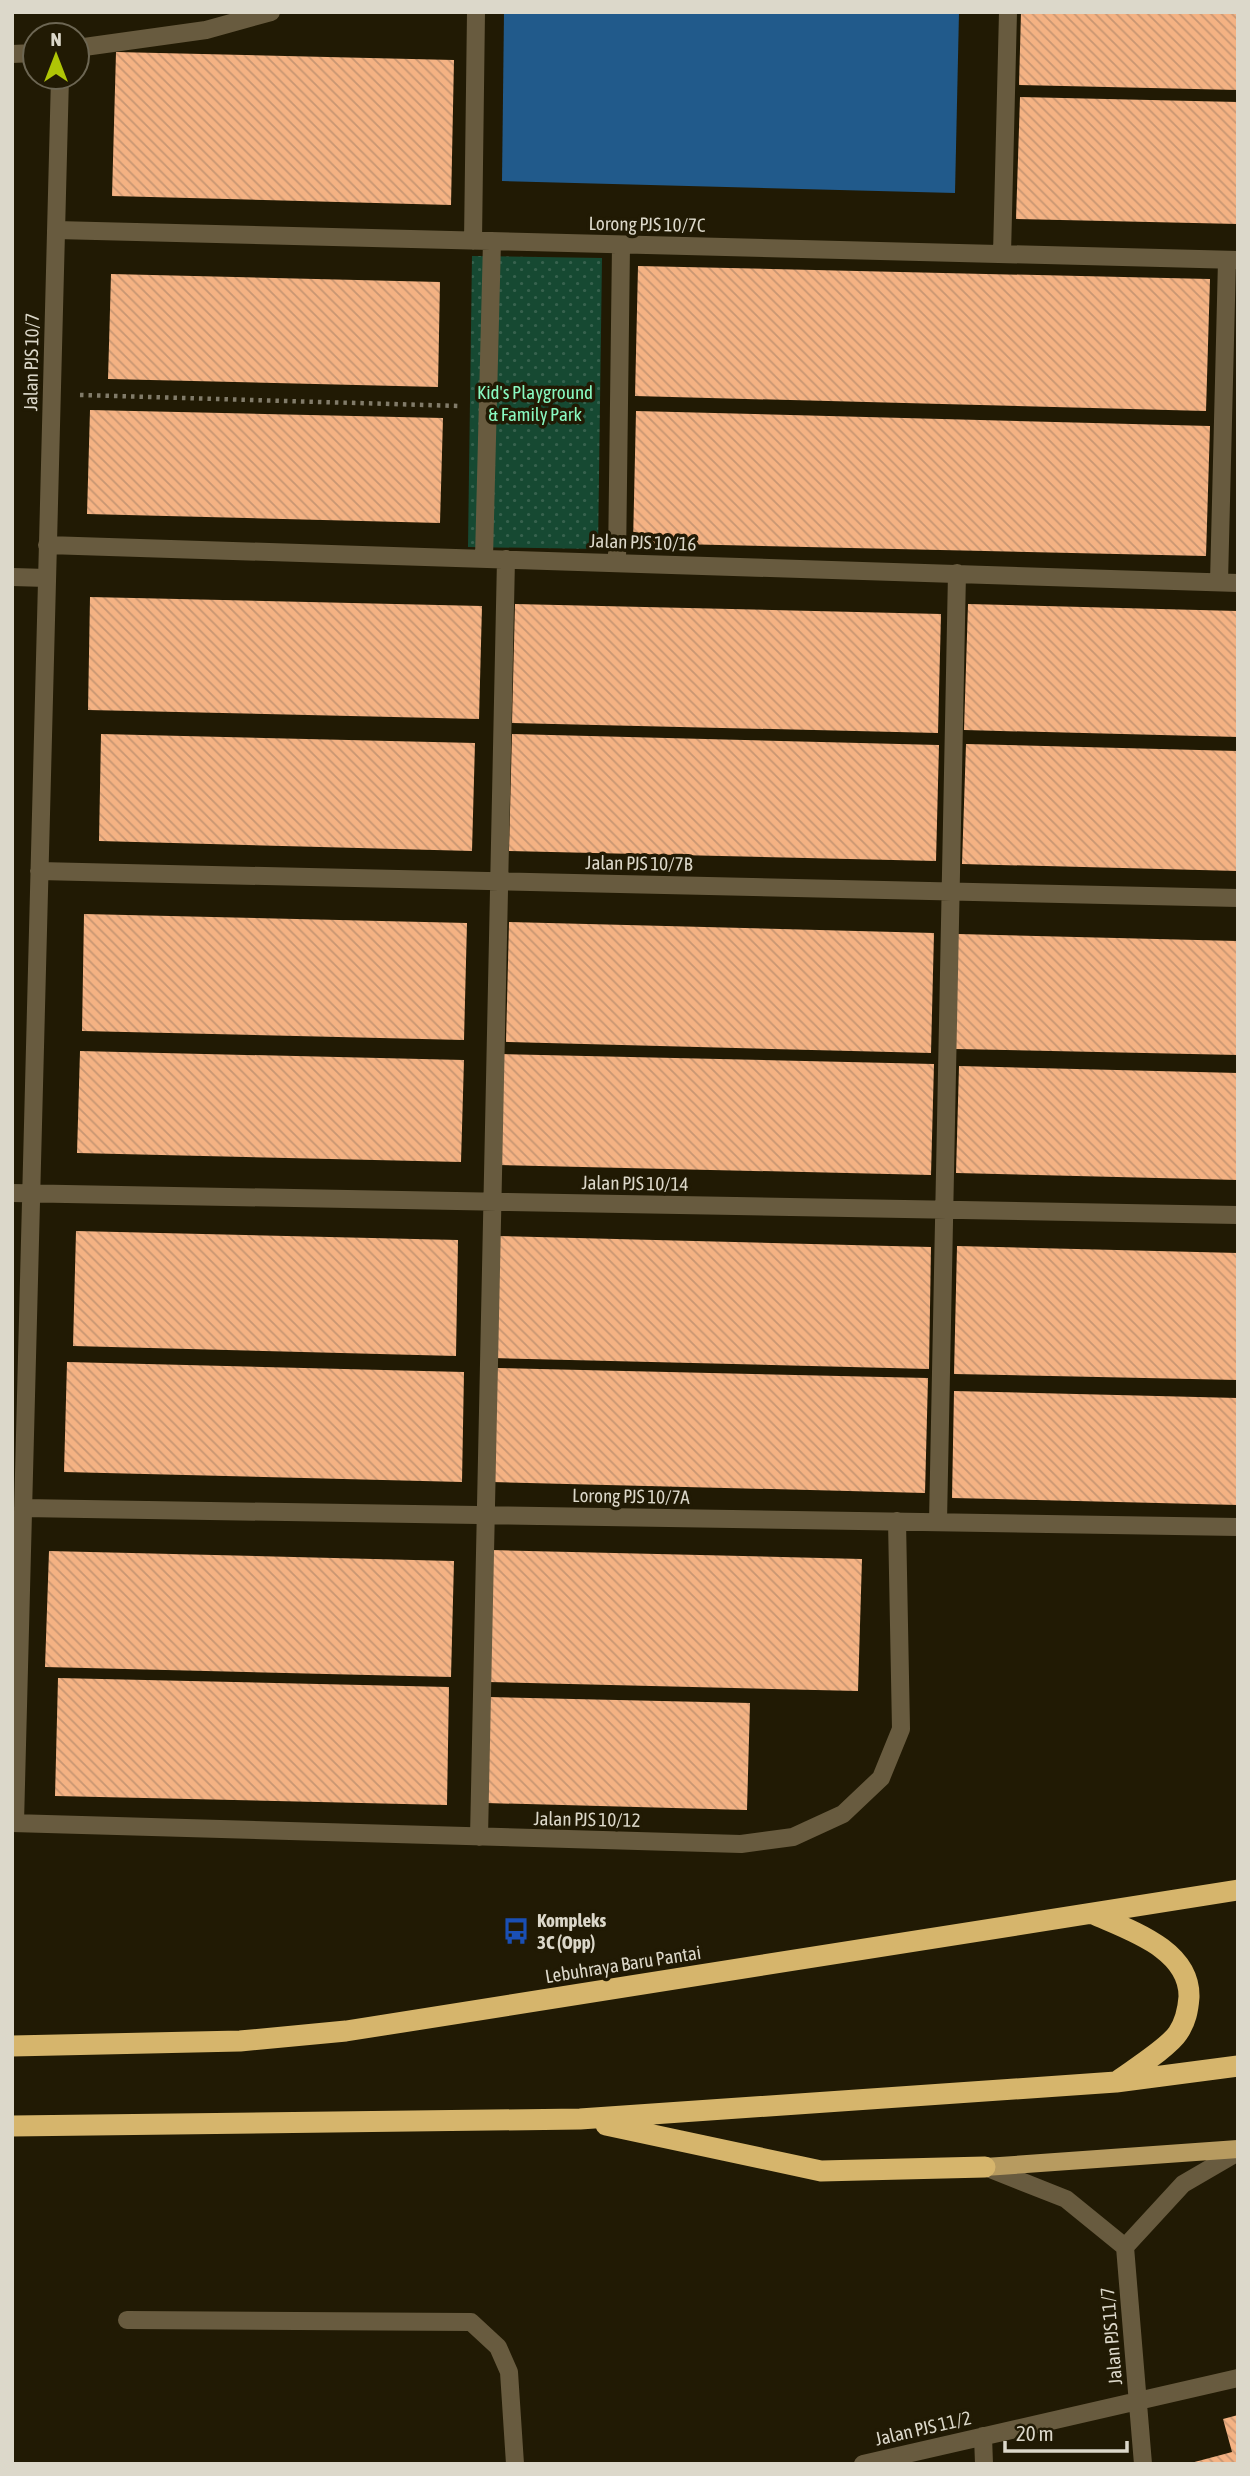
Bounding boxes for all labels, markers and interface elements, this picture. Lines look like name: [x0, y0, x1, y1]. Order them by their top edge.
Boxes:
north arrow: [21, 21, 91, 91]
text: N: [50, 28, 62, 50]
street label: Lorong PJS 10/7C: [588, 212, 706, 236]
street label: Jalan PJS 10/7: [19, 313, 43, 411]
park label: Kid's Playground & Family Park: [477, 381, 593, 425]
street label: Jalan PJS 10/16: [589, 529, 697, 555]
street label: Jalan PJS 10/7B: [585, 851, 693, 875]
street label: Jalan PJS 10/14: [581, 1171, 689, 1195]
street label: Lorong PJS 10/7A: [572, 1484, 691, 1508]
street label: Jalan PJS 10/12: [533, 1807, 641, 1831]
place label: Kompleks 3C (Opp): [537, 1909, 606, 1953]
bus stop icon: Kompleks 3C (Opp): [501, 1916, 531, 1946]
street label: Lebuhraya Baru Pantai: [544, 1941, 702, 1987]
street label: Jalan PJS 11/7: [1096, 2286, 1126, 2386]
street label: Jalan PJS 11/2: [873, 2406, 973, 2450]
scale bar: [1005, 2410, 1128, 2454]
text: 20 m: [1016, 2421, 1054, 2445]

